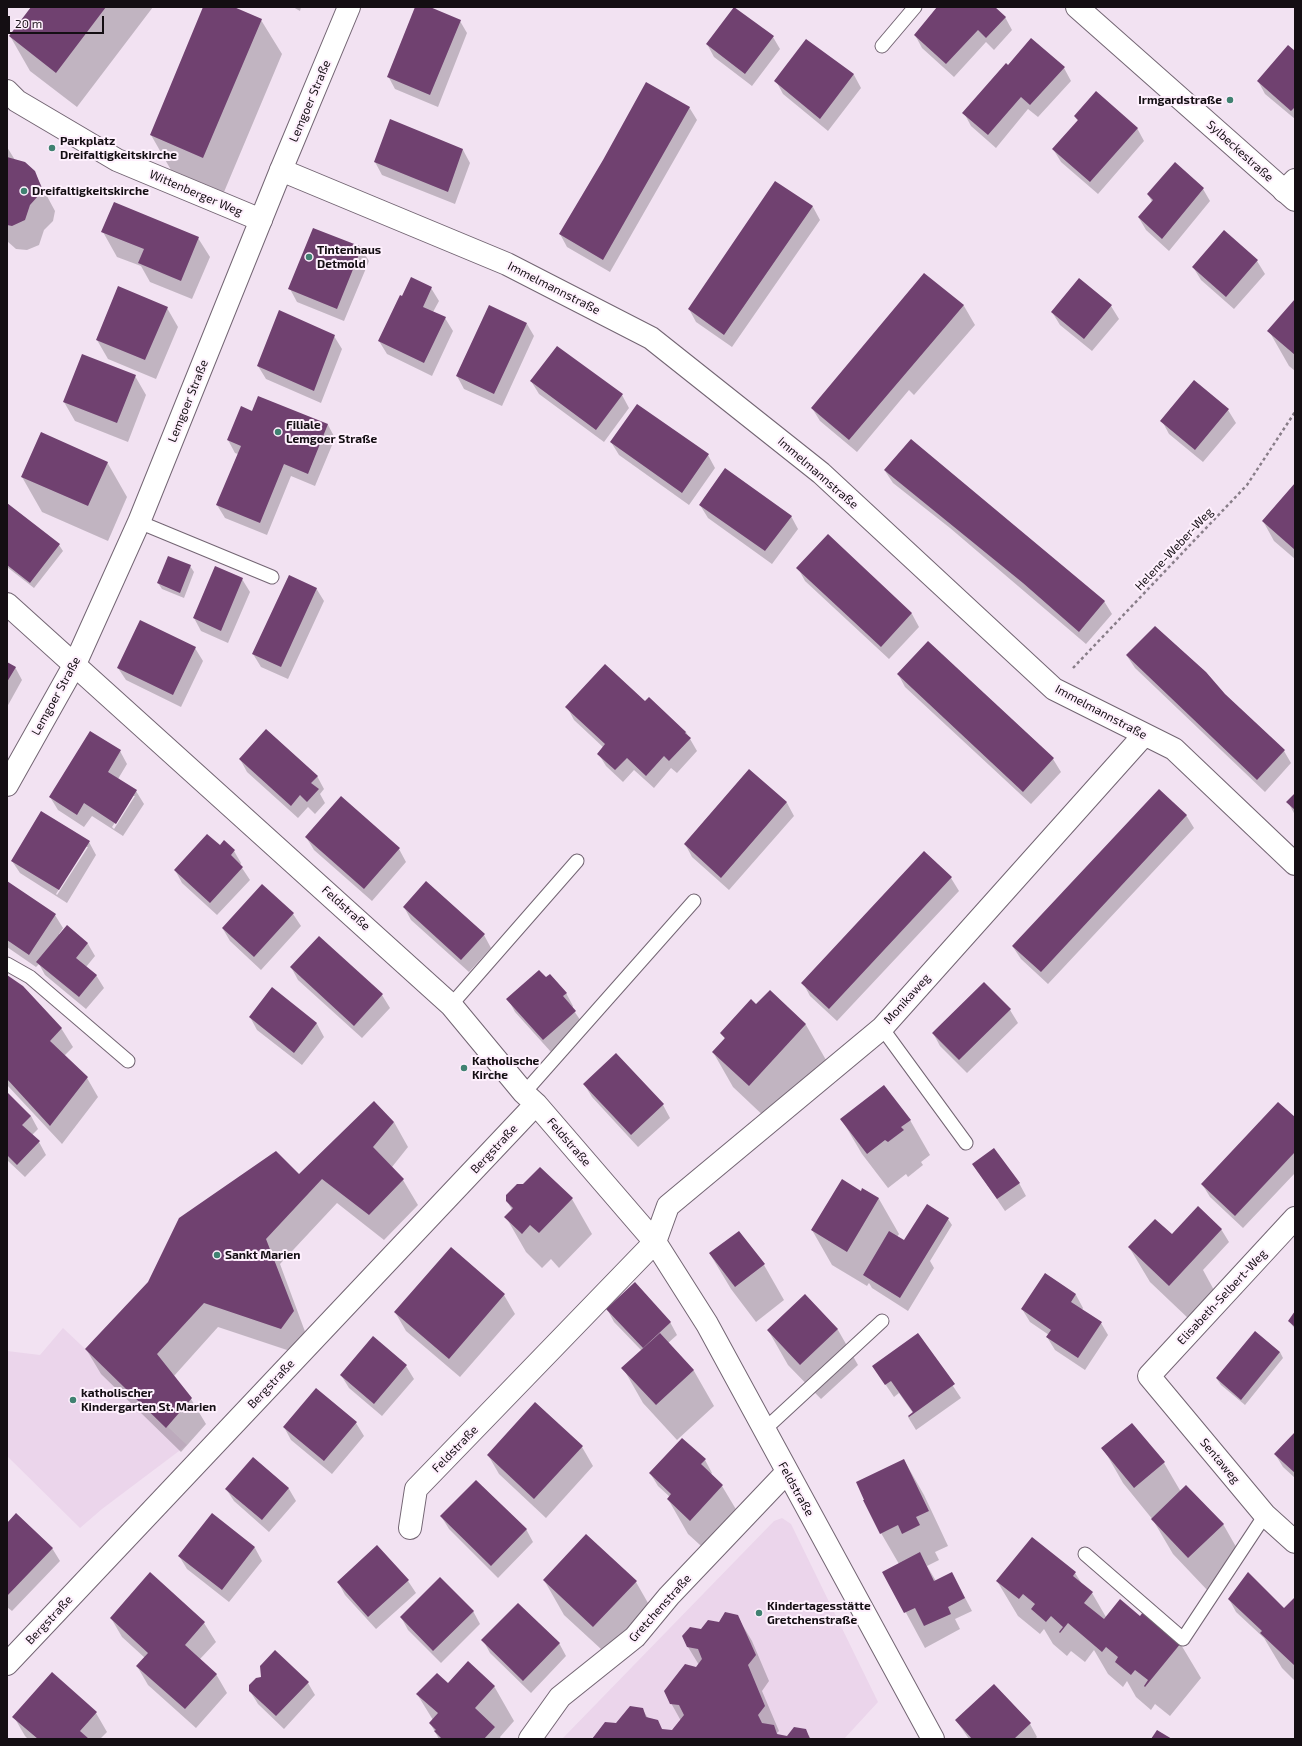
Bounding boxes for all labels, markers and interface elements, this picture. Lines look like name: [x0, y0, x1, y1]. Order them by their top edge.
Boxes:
scale bar: [10, 8, 106, 34]
text: 20 m: [15, 16, 42, 30]
street label: Lemgoer Straße: [286, 58, 334, 144]
place label: Irmgardstraße: [1138, 93, 1222, 107]
marker: Irmgardstraße: [1225, 95, 1235, 105]
street label: Sylbeckestraße: [1204, 117, 1276, 185]
place label: Parkplatz Dreifaltigkeitskirche: [60, 134, 177, 162]
marker: Parkplatz Dreifaltigkeitskirche: [47, 143, 57, 153]
street label: Wittenberger Weg: [147, 167, 245, 219]
place label: Dreifaltigkeitskirche: [32, 184, 149, 198]
marker: Dreifaltigkeitskirche: [19, 186, 29, 196]
place label: Tintenhaus Detmold: [317, 243, 381, 271]
marker: Tintenhaus Detmold: [304, 252, 314, 262]
street label: Immelmannstraße: [505, 258, 603, 318]
street label: Lemgoer Straße: [165, 358, 211, 444]
place label: Filiale Lemgoer Straße: [286, 418, 377, 446]
marker: Filiale Lemgoer Straße: [273, 427, 283, 437]
street label: Immelmannstraße: [775, 434, 861, 512]
street label: Helene-Weber-Weg: [1132, 505, 1216, 593]
street label: Lemgoer Straße: [28, 654, 84, 738]
street label: Immelmannstraße: [1053, 682, 1149, 742]
street label: Feldstraße: [319, 883, 373, 933]
street label: Monikaweg: [881, 971, 933, 1027]
place label: Katholische Kirche: [472, 1054, 539, 1082]
marker: Katholische Kirche: [459, 1063, 469, 1073]
street label: Feldstraße: [544, 1115, 594, 1169]
street label: Bergstraße: [468, 1121, 520, 1177]
street label: Elisabeth-Selbert-Weg: [1174, 1246, 1270, 1348]
place label: Sankt Marien: [225, 1248, 301, 1262]
marker: Sankt Marien: [212, 1250, 222, 1260]
street label: Bergstraße: [245, 1356, 297, 1412]
place label: katholischer Kindergarten St. Marien: [81, 1386, 216, 1414]
marker: katholischer Kindergarten St. Marien: [68, 1395, 78, 1405]
street label: Feldstraße: [429, 1423, 481, 1475]
street label: Sentaweg: [1197, 1436, 1243, 1486]
street label: Feldstraße: [775, 1459, 817, 1519]
street label: Gretchenstraße: [626, 1571, 694, 1645]
street label: Bergstraße: [23, 1592, 75, 1648]
place label: Kindertagesstätte Gretchenstraße: [767, 1599, 871, 1627]
marker: Kindertagesstätte Gretchenstraße: [754, 1608, 764, 1618]

